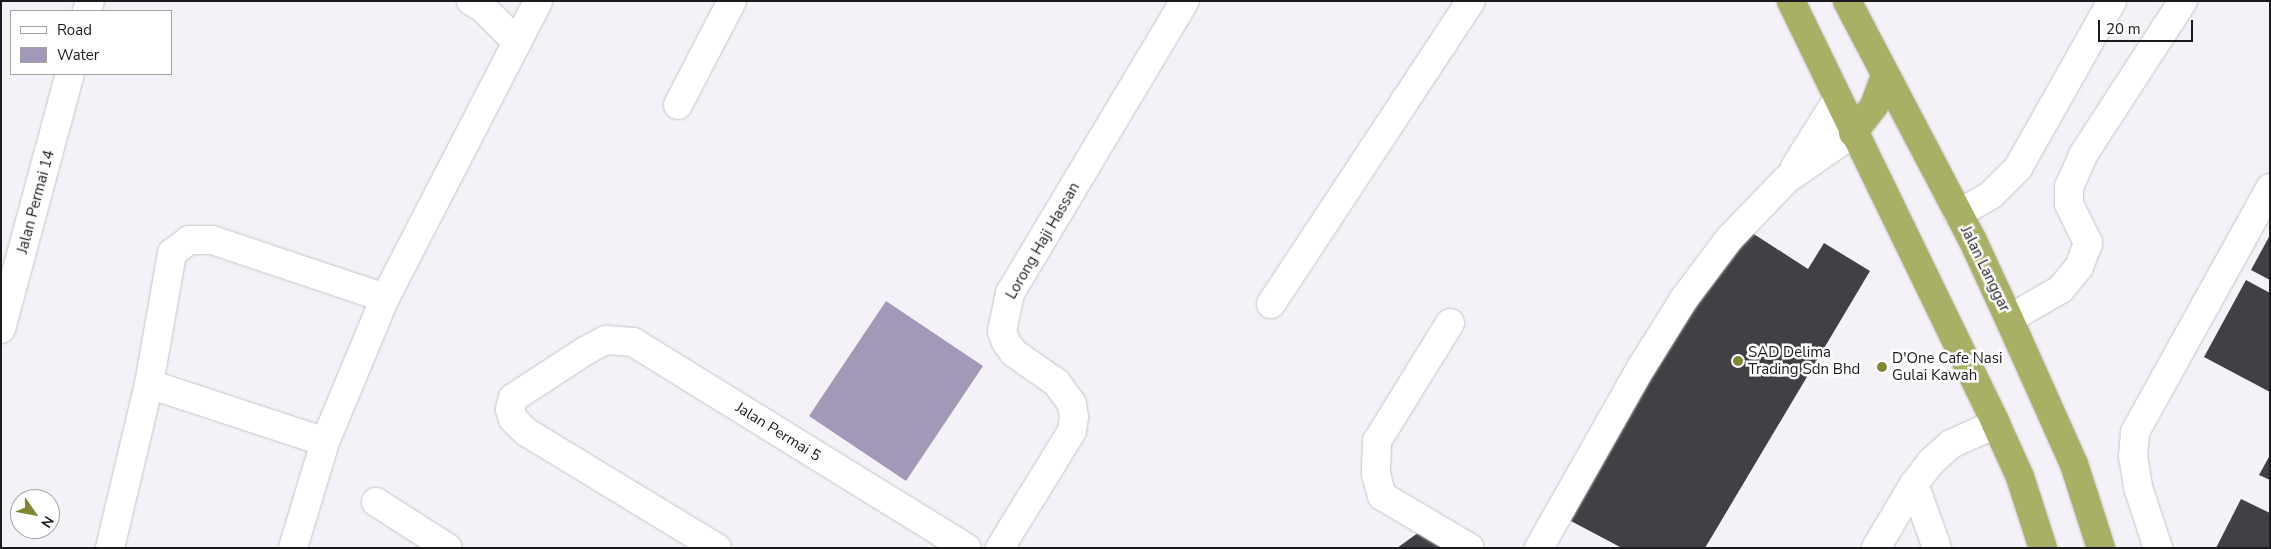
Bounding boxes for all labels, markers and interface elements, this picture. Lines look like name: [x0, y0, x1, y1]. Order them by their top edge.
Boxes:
legend: [10, 10, 172, 75]
scale bar: [2101, 10, 2196, 42]
text: 20 m: [2106, 19, 2141, 39]
text: Road: [57, 20, 92, 40]
text: Water: [57, 45, 99, 65]
street label: Jalan Permai 14: [14, 148, 58, 256]
street label: Lorong Haji Hassan: [1002, 179, 1084, 303]
street label: Jalan Langgar: [1957, 223, 2013, 315]
place label: SAD Delima Trading Sdn Bhd: [1748, 343, 1860, 378]
place label: D'One Cafe Nasi Gulai Kawah: [1892, 349, 2002, 384]
marker: SAD Delima Trading Sdn Bhd: [1732, 355, 1744, 367]
marker: D'One Cafe Nasi Gulai Kawah: [1876, 361, 1888, 373]
street label: Jalan Permai 5: [732, 399, 824, 465]
north arrow: [10, 489, 60, 539]
text: N: [36, 512, 58, 531]

